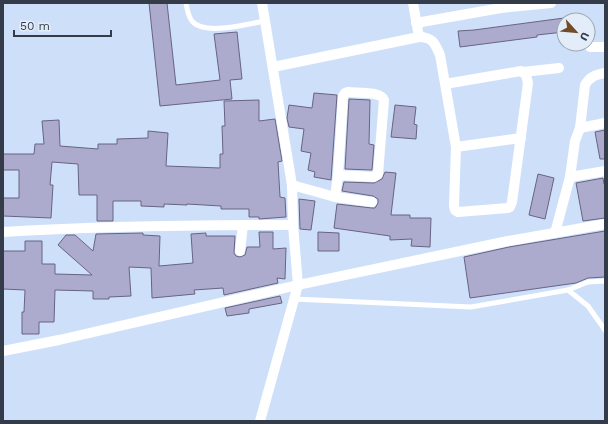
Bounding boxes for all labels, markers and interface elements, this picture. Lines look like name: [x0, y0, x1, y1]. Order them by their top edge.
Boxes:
scale bar: [14, 12, 111, 38]
north arrow: [556, 12, 596, 52]
text: 50 m: [20, 19, 50, 33]
text: U: [577, 30, 592, 43]

